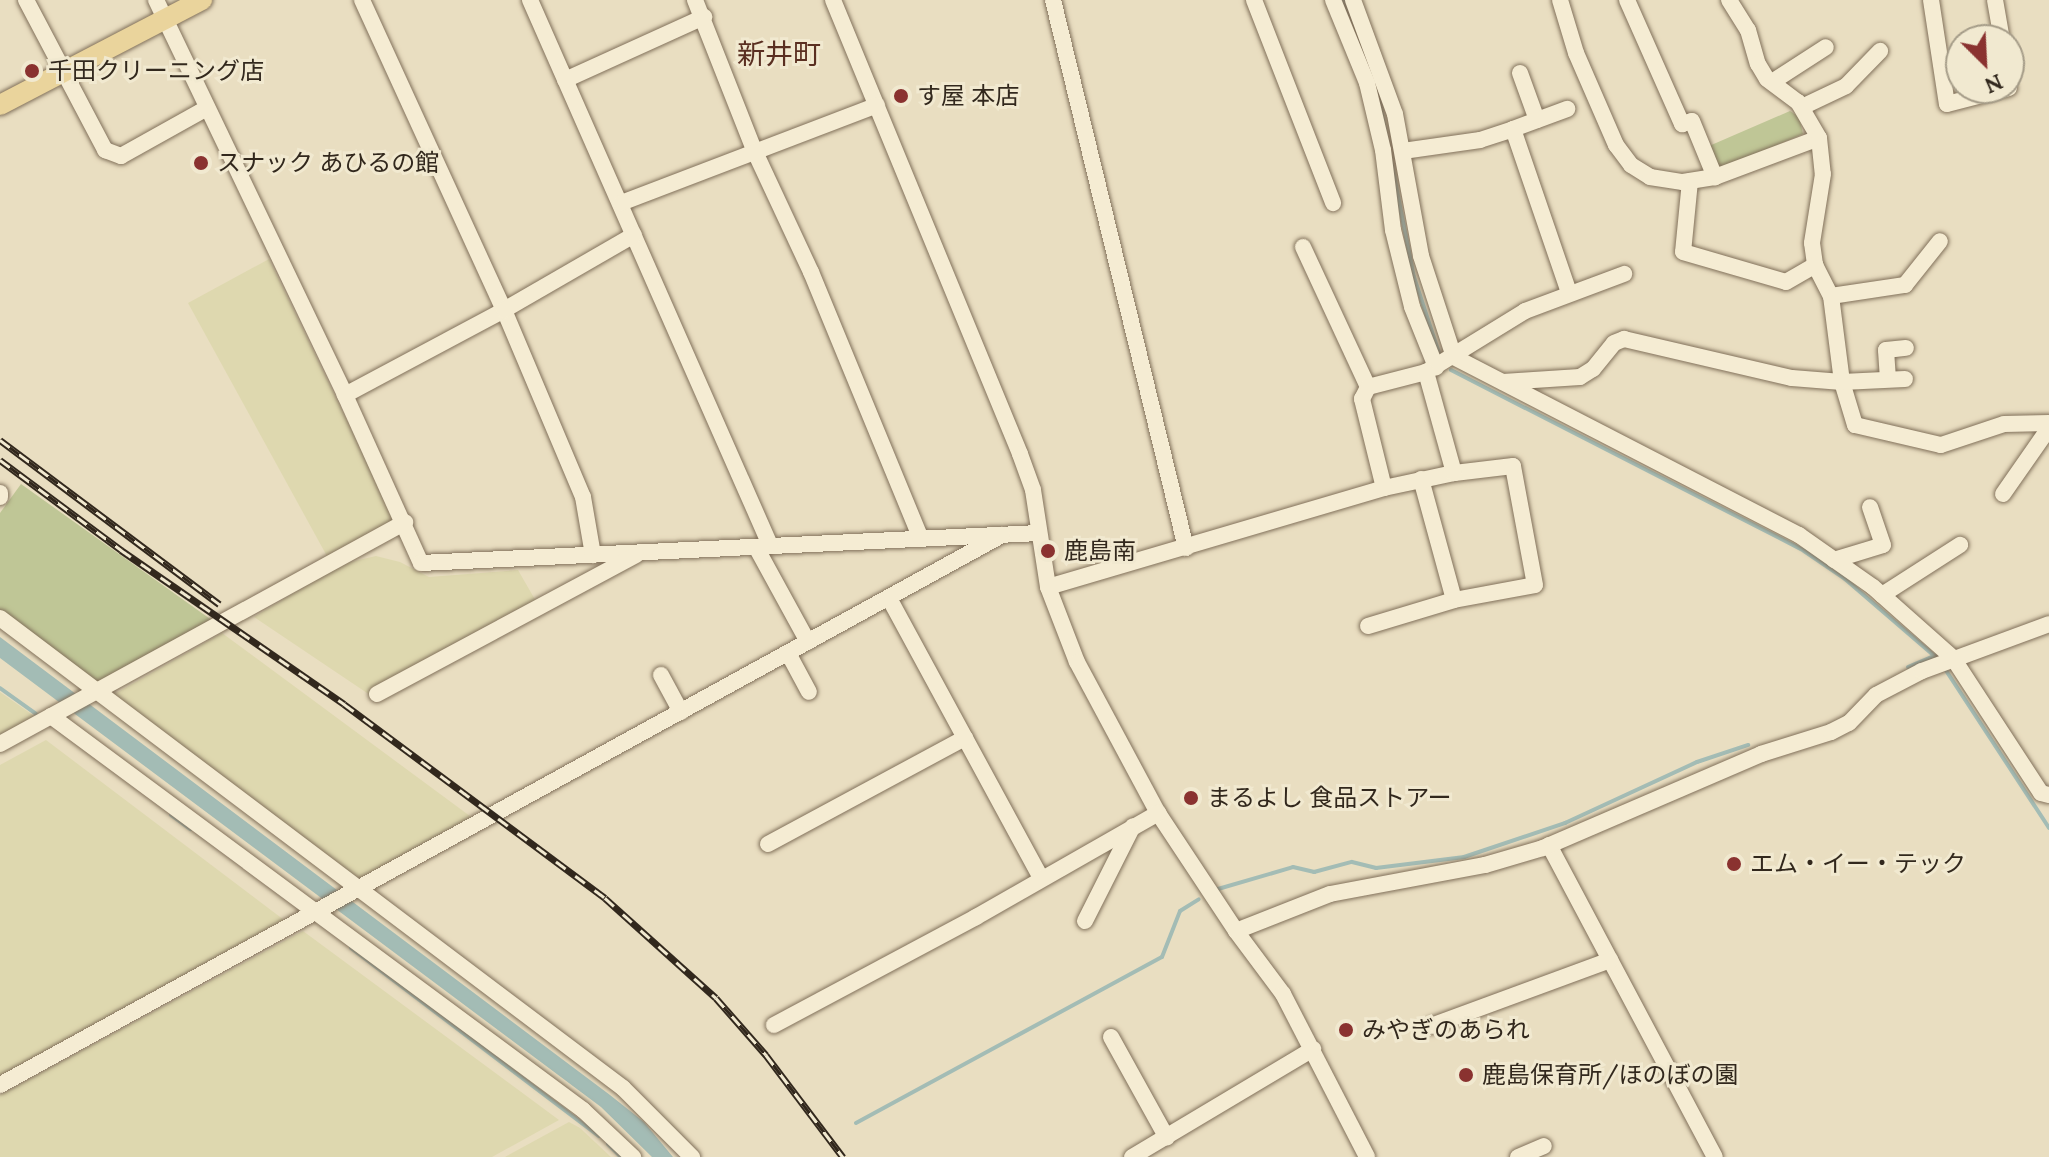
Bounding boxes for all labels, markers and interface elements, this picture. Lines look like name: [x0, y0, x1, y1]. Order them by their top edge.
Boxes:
north arrow: [1945, 24, 2025, 104]
district label: 新井町: [737, 37, 821, 71]
place label: 千田クリーニング店: [48, 57, 264, 85]
marker: 千田クリーニング店: [23, 62, 41, 80]
text: N: [1980, 68, 2007, 100]
place label: す屋 本店: [917, 82, 1019, 110]
marker: す屋 本店: [892, 87, 910, 105]
place label: スナック あひるの館: [217, 149, 439, 177]
marker: スナック あひるの館: [192, 154, 210, 172]
place label: 鹿島南: [1064, 537, 1136, 565]
marker: 鹿島南: [1039, 542, 1057, 560]
place label: まるよし 食品ストアー: [1207, 784, 1452, 812]
marker: まるよし 食品ストアー: [1182, 789, 1200, 807]
place label: エム・イー・テック: [1750, 850, 1966, 878]
marker: エム・イー・テック: [1725, 855, 1743, 873]
place label: みやぎのあられ: [1362, 1016, 1530, 1044]
marker: みやぎのあられ: [1337, 1021, 1355, 1039]
place label: 鹿島保育所/ほのぼの園: [1482, 1061, 1739, 1089]
marker: 鹿島保育所/ほのぼの園: [1457, 1066, 1475, 1084]

